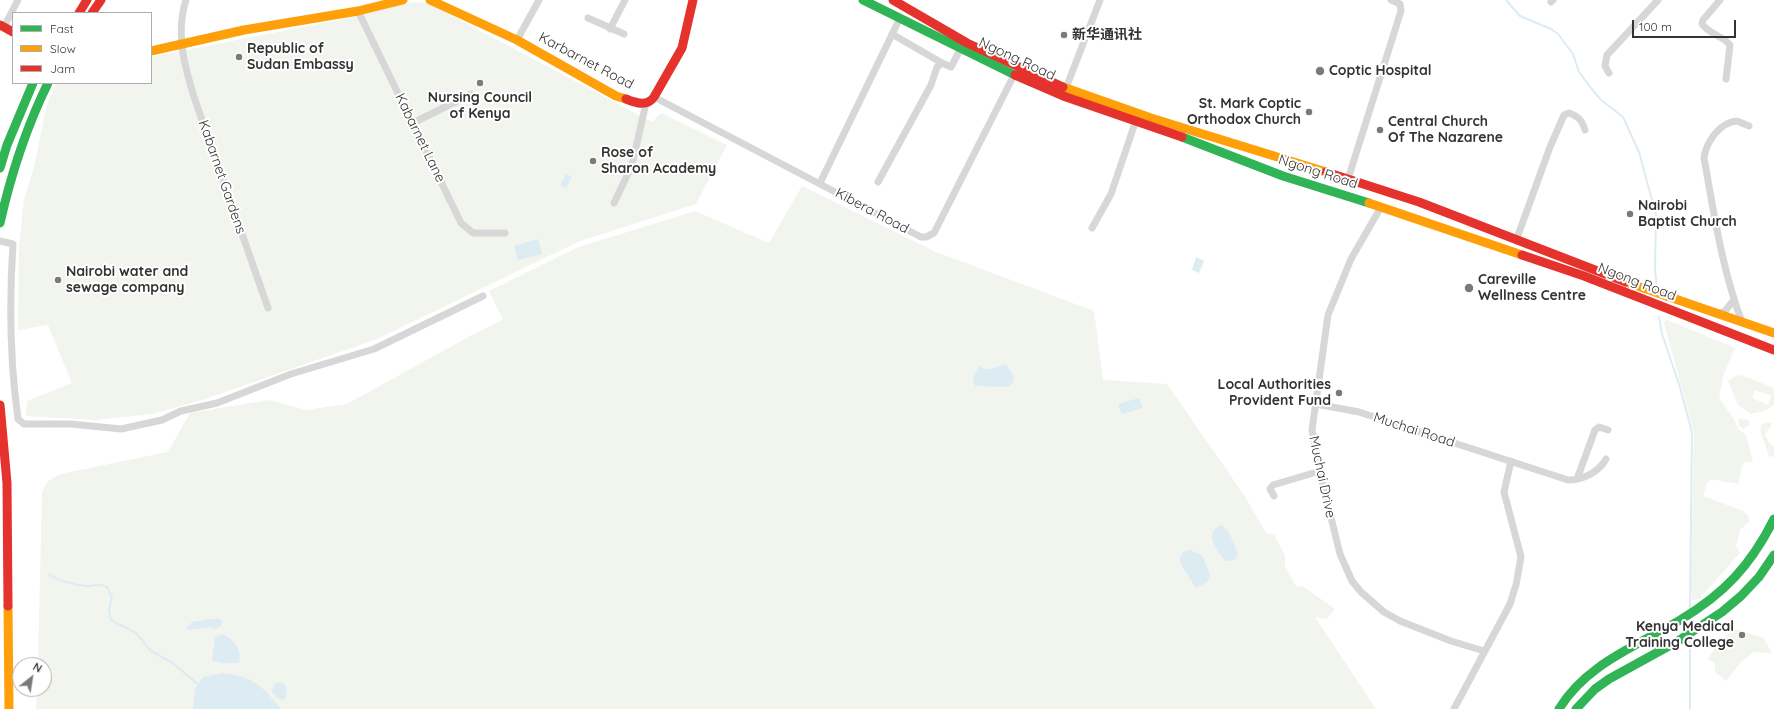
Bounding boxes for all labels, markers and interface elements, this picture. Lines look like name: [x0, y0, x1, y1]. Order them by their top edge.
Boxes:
legend: [12, 12, 152, 84]
scale bar: [1634, 12, 1738, 38]
text: 100 m: [1639, 19, 1672, 34]
text: Fast: [50, 21, 74, 36]
place label: 新华通讯社: [1072, 27, 1142, 43]
street label: Karbarnet Road: [536, 29, 636, 93]
marker: 新华通讯社: [1059, 30, 1069, 40]
street label: Ngong Road: [976, 34, 1058, 84]
text: Slow: [50, 41, 76, 56]
place label: Republic of Sudan Embassy: [247, 41, 354, 74]
marker: Republic of Sudan Embassy: [234, 52, 244, 62]
text: Jam: [50, 61, 75, 76]
place label: Coptic Hospital: [1329, 63, 1431, 79]
marker: Coptic Hospital: [1314, 65, 1326, 77]
marker: Nursing Council of Kenya: [475, 78, 485, 88]
place label: Nursing Council of Kenya: [428, 90, 532, 122]
street label: Kabarnet Lane: [391, 91, 449, 185]
place label: St. Mark Coptic Orthodox Church: [1187, 96, 1301, 128]
marker: St. Mark Coptic Orthodox Church: [1304, 107, 1314, 117]
place label: Central Church Of The Nazarene: [1388, 114, 1503, 146]
street label: Kabarnet Gardens: [195, 118, 249, 236]
marker: Central Church Of The Nazarene: [1375, 125, 1385, 135]
place label: Rose of Sharon Academy: [601, 145, 716, 178]
street label: Ngong Road: [1276, 151, 1360, 193]
marker: Rose of Sharon Academy: [588, 156, 598, 166]
street label: Kibera Road: [832, 185, 912, 237]
place label: Nairobi Baptist Church: [1638, 198, 1737, 230]
marker: Nairobi Baptist Church: [1625, 209, 1635, 219]
street label: Ngong Road: [1595, 259, 1679, 305]
place label: Nairobi water and sewage company: [66, 264, 188, 296]
place label: Careville Wellness Centre: [1478, 272, 1586, 304]
marker: Nairobi water and sewage company: [53, 275, 63, 285]
marker: Careville Wellness Centre: [1463, 282, 1475, 294]
place label: Local Authorities Provident Fund: [1218, 377, 1331, 410]
marker: Local Authorities Provident Fund: [1334, 388, 1344, 398]
street label: Muchai Road: [1371, 409, 1457, 451]
street label: Muchai Drive: [1305, 434, 1339, 520]
place label: Kenya Medical Training College: [1625, 619, 1734, 652]
marker: Kenya Medical Training College: [1737, 630, 1747, 640]
north arrow: [12, 657, 52, 697]
text: N: [30, 659, 45, 676]

